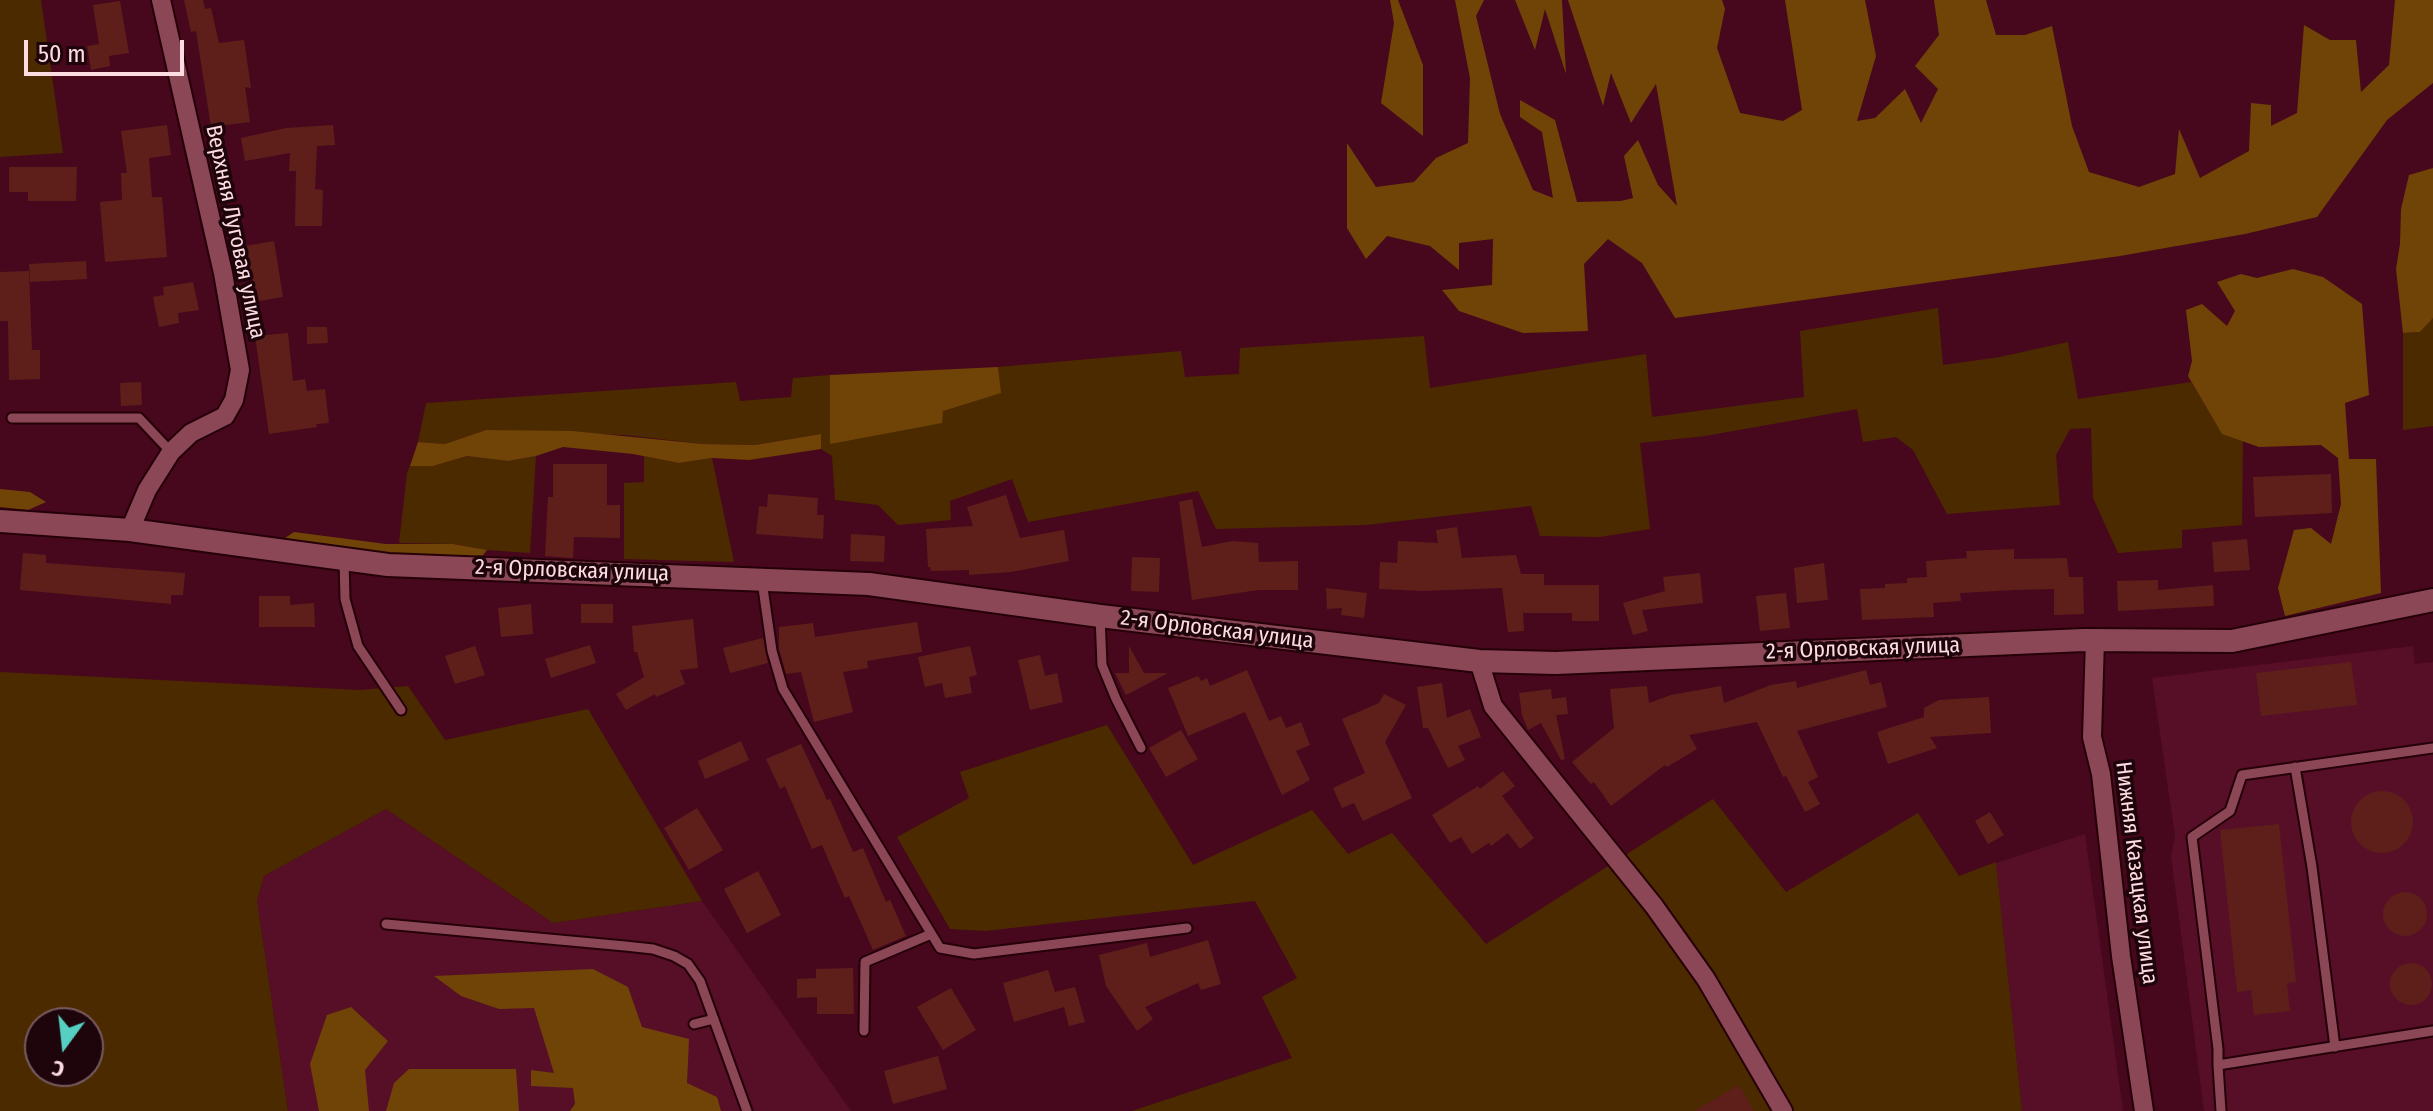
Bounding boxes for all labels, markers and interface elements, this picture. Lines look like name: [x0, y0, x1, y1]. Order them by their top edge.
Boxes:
scale bar: [28, 24, 188, 74]
text: 50 m: [38, 40, 86, 68]
street label: Верхняя Луговая улица: [199, 123, 271, 341]
street label: 2-я Орловская улица: [475, 554, 669, 588]
street label: 2-я Орловская улица: [1119, 605, 1315, 655]
street label: 2-я Орловская улица: [1766, 632, 1960, 666]
street label: Нижняя Казацкая улица: [2109, 760, 2163, 986]
north arrow: [24, 1007, 104, 1087]
text: С: [49, 1054, 67, 1083]

